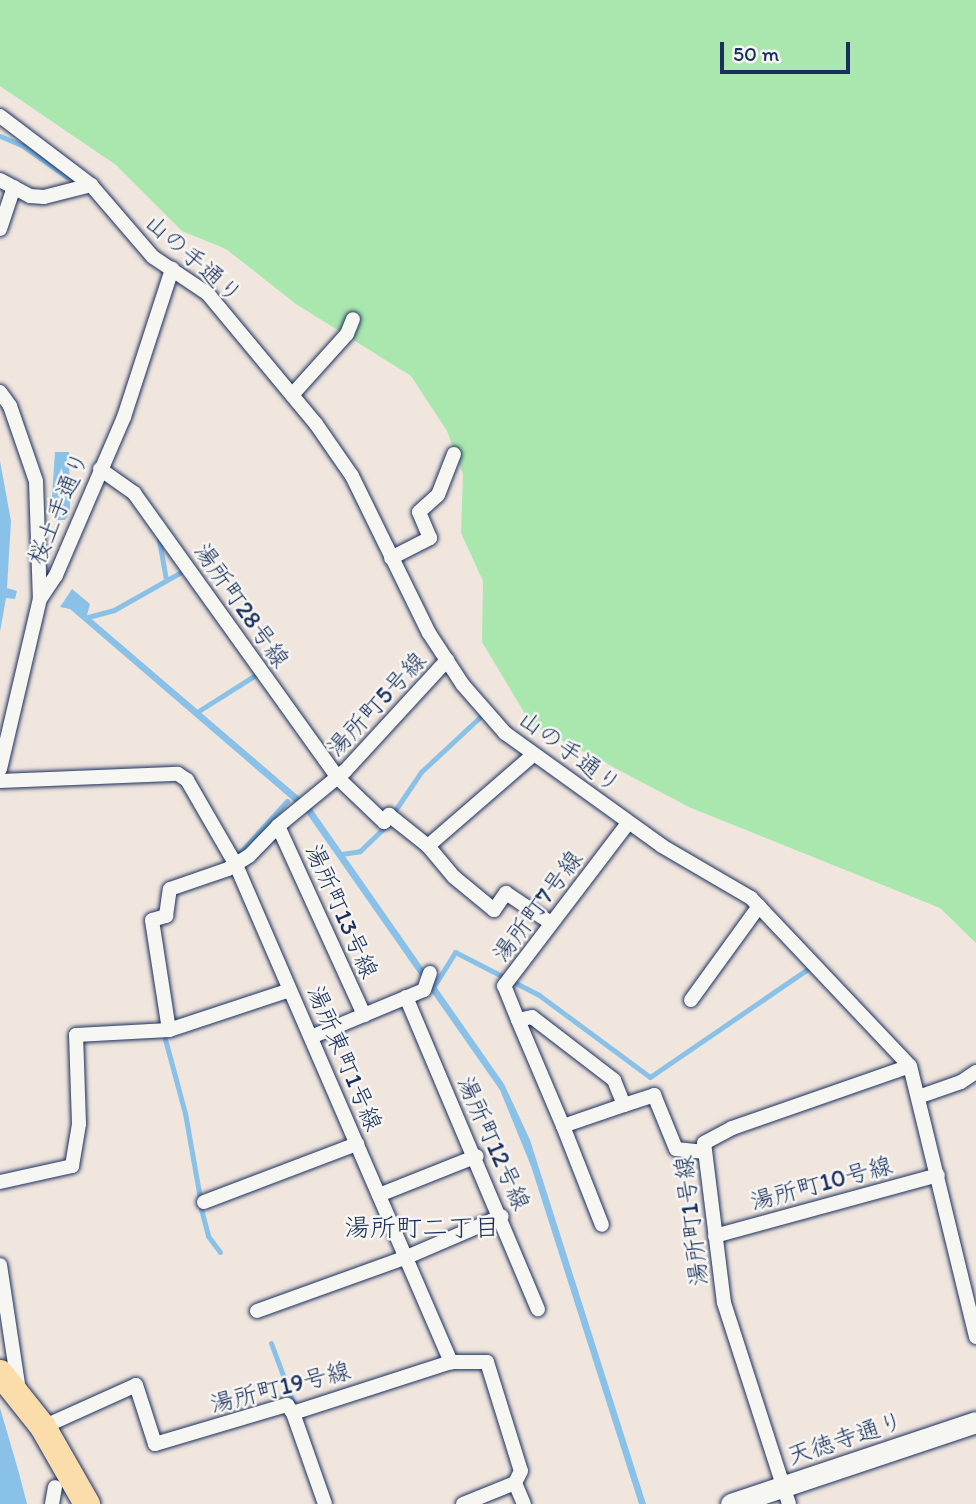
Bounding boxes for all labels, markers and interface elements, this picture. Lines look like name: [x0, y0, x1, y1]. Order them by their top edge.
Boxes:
scale bar: [724, 28, 853, 72]
text: 50 m: [733, 41, 779, 66]
street label: 山の手通り: [140, 207, 248, 309]
street label: 桜土手通り: [21, 447, 95, 569]
street label: 湯所町28号線: [188, 537, 296, 673]
street label: 湯所町5号線: [320, 646, 432, 762]
street label: 山の手通り: [513, 703, 627, 799]
street label: 湯所町13号線: [300, 839, 384, 983]
street label: 湯所町7号線: [486, 845, 588, 967]
street label: 湯所東町1号線: [301, 981, 389, 1135]
street label: 湯所町12号線: [452, 1071, 536, 1215]
street label: 湯所町10号線: [747, 1150, 895, 1216]
street label: 湯所町1号線: [669, 1154, 713, 1288]
district label: 湯所町二丁目: [344, 1212, 500, 1244]
street label: 湯所町19号線: [207, 1356, 353, 1418]
street label: 天徳寺通り: [783, 1406, 907, 1470]

